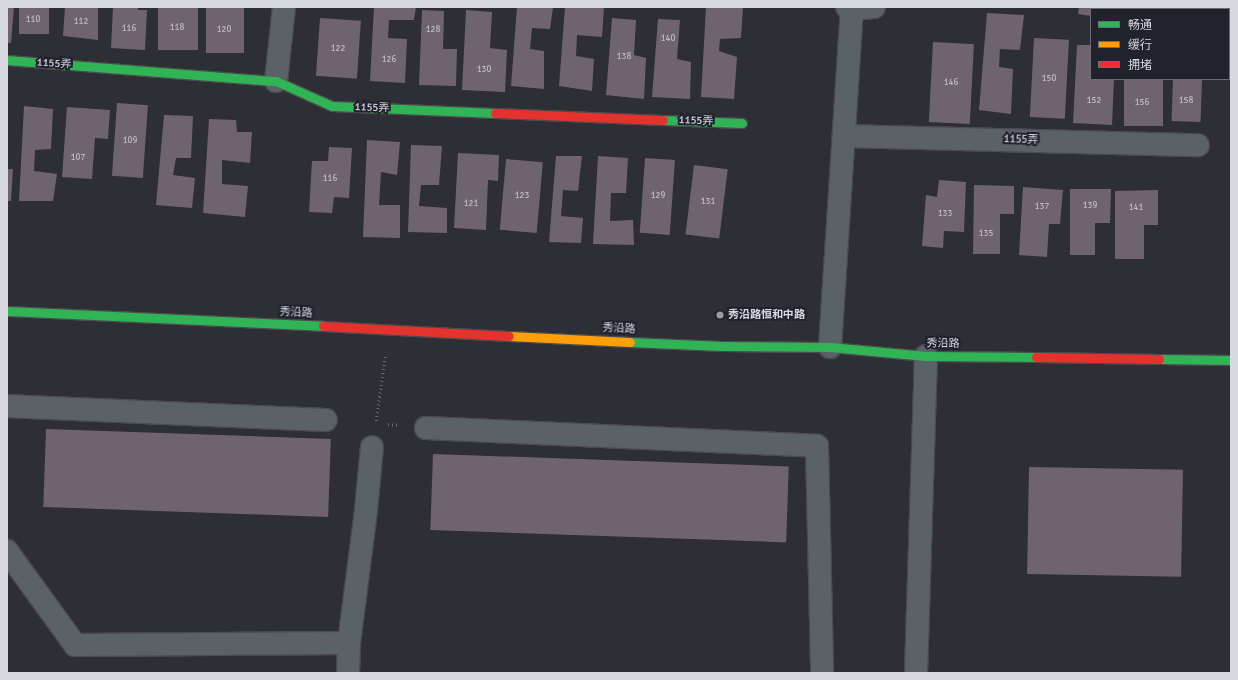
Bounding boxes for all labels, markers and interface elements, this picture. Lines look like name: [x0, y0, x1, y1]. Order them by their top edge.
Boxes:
legend: [1090, 8, 1230, 80]
house number: 110: [26, 15, 40, 25]
house number: 112: [74, 17, 88, 27]
text: 畅通: [1128, 18, 1152, 33]
house number: 118: [170, 23, 184, 33]
house number: 116: [122, 24, 136, 34]
house number: 120: [217, 25, 231, 35]
house number: 128: [426, 25, 440, 35]
house number: 140: [661, 34, 675, 44]
text: 缓行: [1128, 38, 1152, 53]
house number: 122: [331, 44, 345, 54]
house number: 138: [617, 52, 631, 62]
house number: 126: [382, 55, 396, 65]
street label: 1155弄: [36, 56, 72, 72]
text: 拥堵: [1128, 58, 1152, 73]
house number: 130: [477, 65, 491, 75]
house number: 150: [1042, 74, 1056, 84]
house number: 146: [944, 78, 958, 88]
house number: 152: [1087, 96, 1101, 106]
house number: 158: [1179, 96, 1193, 106]
house number: 156: [1135, 98, 1149, 108]
street label: 1155弄: [354, 101, 390, 115]
street label: 1155弄: [678, 114, 714, 128]
street label: 1155弄: [1003, 133, 1039, 147]
house number: 109: [123, 136, 137, 146]
house number: 107: [71, 153, 85, 163]
house number: 116: [323, 174, 337, 184]
house number: 123: [515, 191, 529, 201]
house number: 129: [651, 191, 665, 201]
house number: 131: [701, 197, 715, 207]
house number: 121: [464, 199, 478, 209]
house number: 139: [1083, 201, 1097, 211]
house number: 137: [1035, 202, 1049, 212]
house number: 141: [1129, 203, 1143, 213]
house number: 133: [938, 209, 952, 219]
house number: 135: [979, 229, 993, 239]
street label: 秀沿路: [279, 306, 313, 320]
place label: 秀沿路恒和中路: [728, 308, 805, 322]
marker: 秀沿路恒和中路: [715, 310, 725, 320]
street label: 秀沿路: [602, 322, 636, 336]
street label: 秀沿路: [926, 337, 960, 351]

